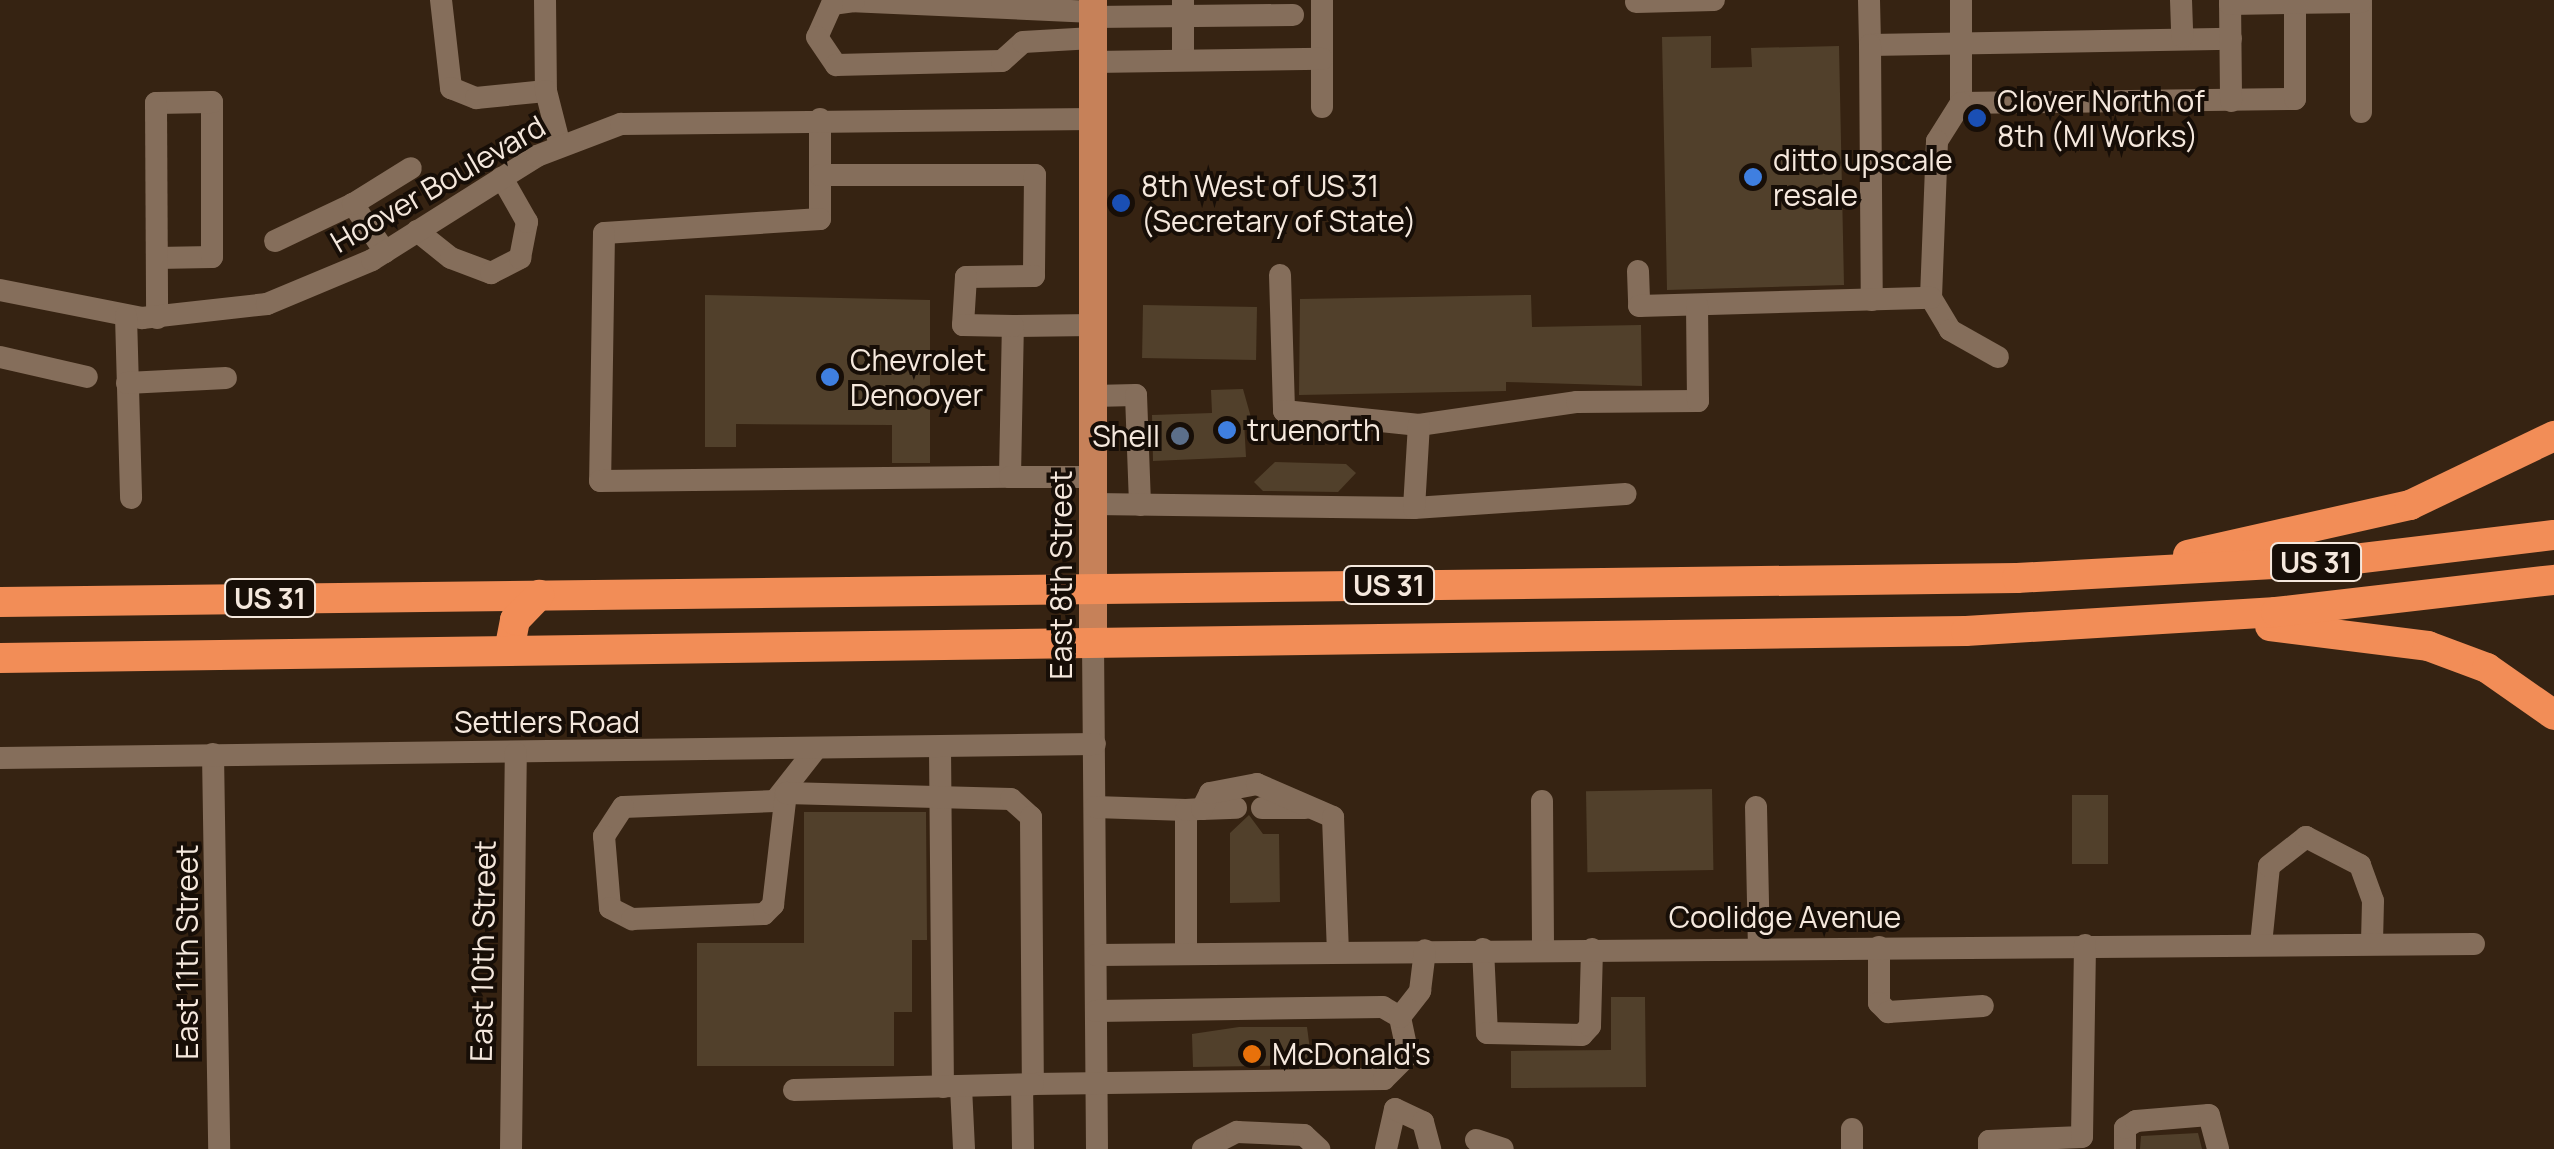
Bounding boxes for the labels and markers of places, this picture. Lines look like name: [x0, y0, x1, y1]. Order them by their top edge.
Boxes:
place label: Clover North of 8th (MI Works): [1997, 83, 2205, 154]
marker: Clover North of 8th (MI Works): [1966, 107, 1988, 129]
place label: ditto upscale resale: [1773, 142, 1953, 212]
marker: ditto upscale resale: [1742, 166, 1764, 188]
place label: 8th West of US 31 (Secretary of State): [1141, 168, 1416, 238]
marker: 8th West of US 31 (Secretary of State): [1110, 192, 1132, 214]
place label: Chevrolet Denooyer: [850, 342, 986, 412]
marker: Chevrolet Denooyer: [819, 366, 841, 388]
place label: truenorth: [1247, 412, 1381, 448]
place label: Shell: [1092, 418, 1160, 454]
marker: truenorth: [1216, 419, 1238, 441]
marker: Shell: [1169, 425, 1191, 447]
place label: McDonald's: [1272, 1036, 1431, 1072]
marker: McDonald's: [1241, 1043, 1263, 1065]

